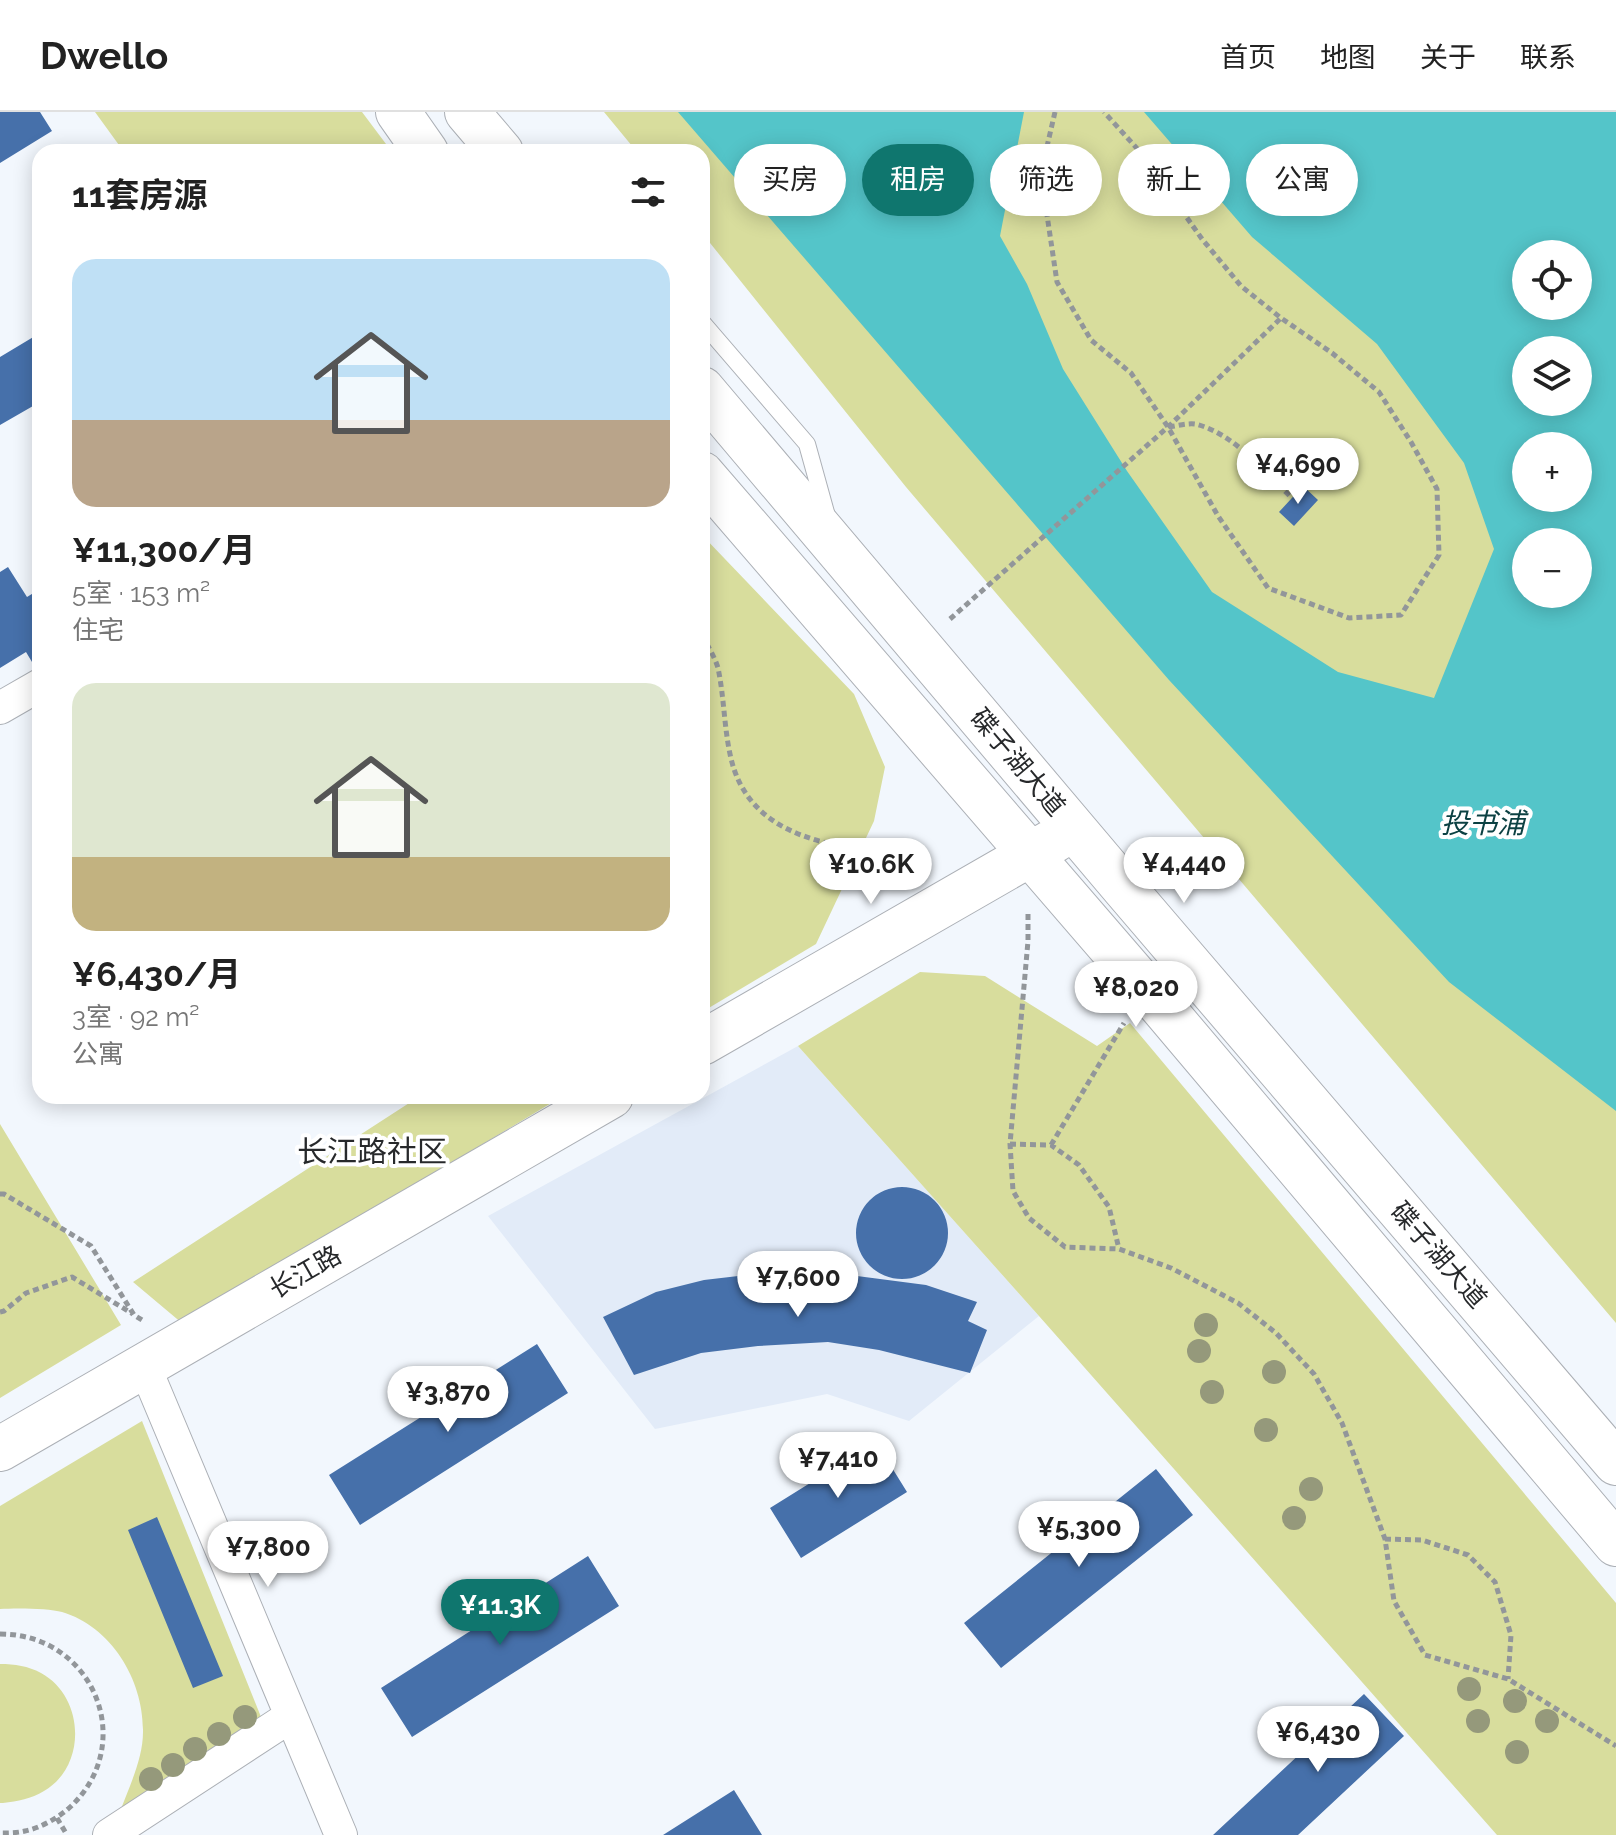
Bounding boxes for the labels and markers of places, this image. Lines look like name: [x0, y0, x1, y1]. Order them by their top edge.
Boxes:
pin: ¥4,690: [1233, 438, 1363, 506]
pin: ¥4,440: [1119, 837, 1249, 905]
pin: ¥10.6K: [806, 838, 936, 906]
pin: ¥8,020: [1071, 961, 1201, 1029]
pin: ¥7,600: [733, 1251, 863, 1319]
pin: ¥3,870: [383, 1366, 513, 1434]
pin: ¥7,410: [773, 1432, 903, 1500]
pin: ¥5,300: [1014, 1501, 1144, 1569]
pin: ¥7,800: [203, 1521, 333, 1589]
pin: ¥11.3K: [435, 1579, 565, 1647]
pin: ¥6,430: [1253, 1706, 1383, 1774]

